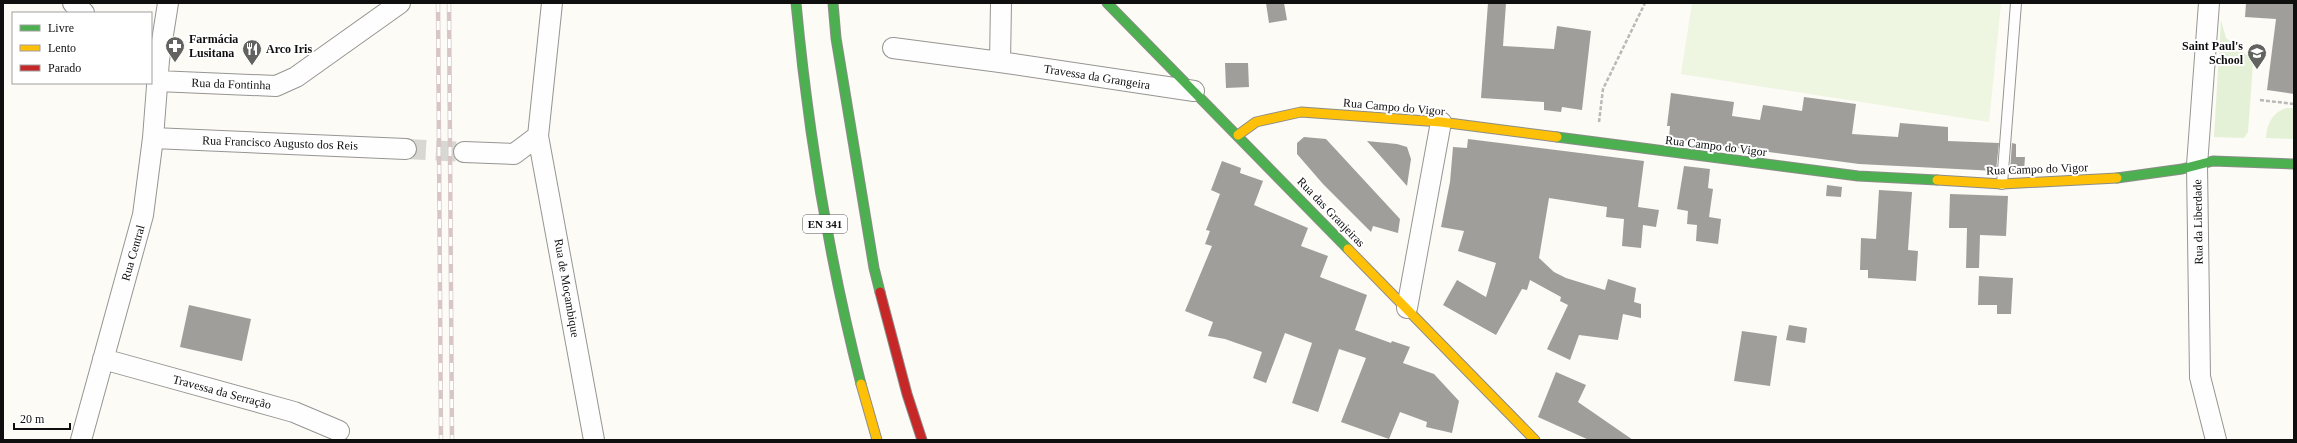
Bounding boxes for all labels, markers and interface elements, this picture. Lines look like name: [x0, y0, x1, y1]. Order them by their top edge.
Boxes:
legend: [12, 12, 152, 84]
text: Livre: [48, 21, 74, 35]
place label: Farmácia Lusitana: [189, 32, 238, 60]
pharmacy icon: Farmácia Lusitana: [164, 35, 186, 63]
restaurant icon: Arco Iris: [241, 38, 263, 66]
place label: Saint Paul's School: [2182, 39, 2244, 67]
text: Lento: [48, 41, 76, 55]
place label: Arco Iris: [266, 42, 312, 56]
school or university icon: Saint Paul's School: [2246, 42, 2268, 70]
text: Parado: [48, 61, 81, 75]
street label: Travessa da Grangeira: [1043, 62, 1152, 92]
street label: Rua da Fontinha: [191, 76, 272, 92]
street label: Rua Campo do Vigor: [1343, 96, 1445, 118]
street label: Rua Francisco Augusto dos Reis: [202, 133, 359, 153]
street label: Rua Campo do Vigor: [1664, 133, 1768, 159]
street label: Rua Campo do Vigor: [1986, 160, 2088, 178]
street label: Rua das Granjeiras: [1294, 174, 1368, 250]
street label: Rua da Liberdade: [2190, 179, 2206, 265]
road number: EN 341: [803, 215, 847, 233]
street label: Rua Central: [118, 223, 148, 283]
street label: Rua de Moçambique: [551, 238, 583, 338]
street label: Travessa da Serração: [171, 372, 273, 412]
scale bar: [14, 405, 70, 431]
text: 20 m: [20, 412, 45, 426]

